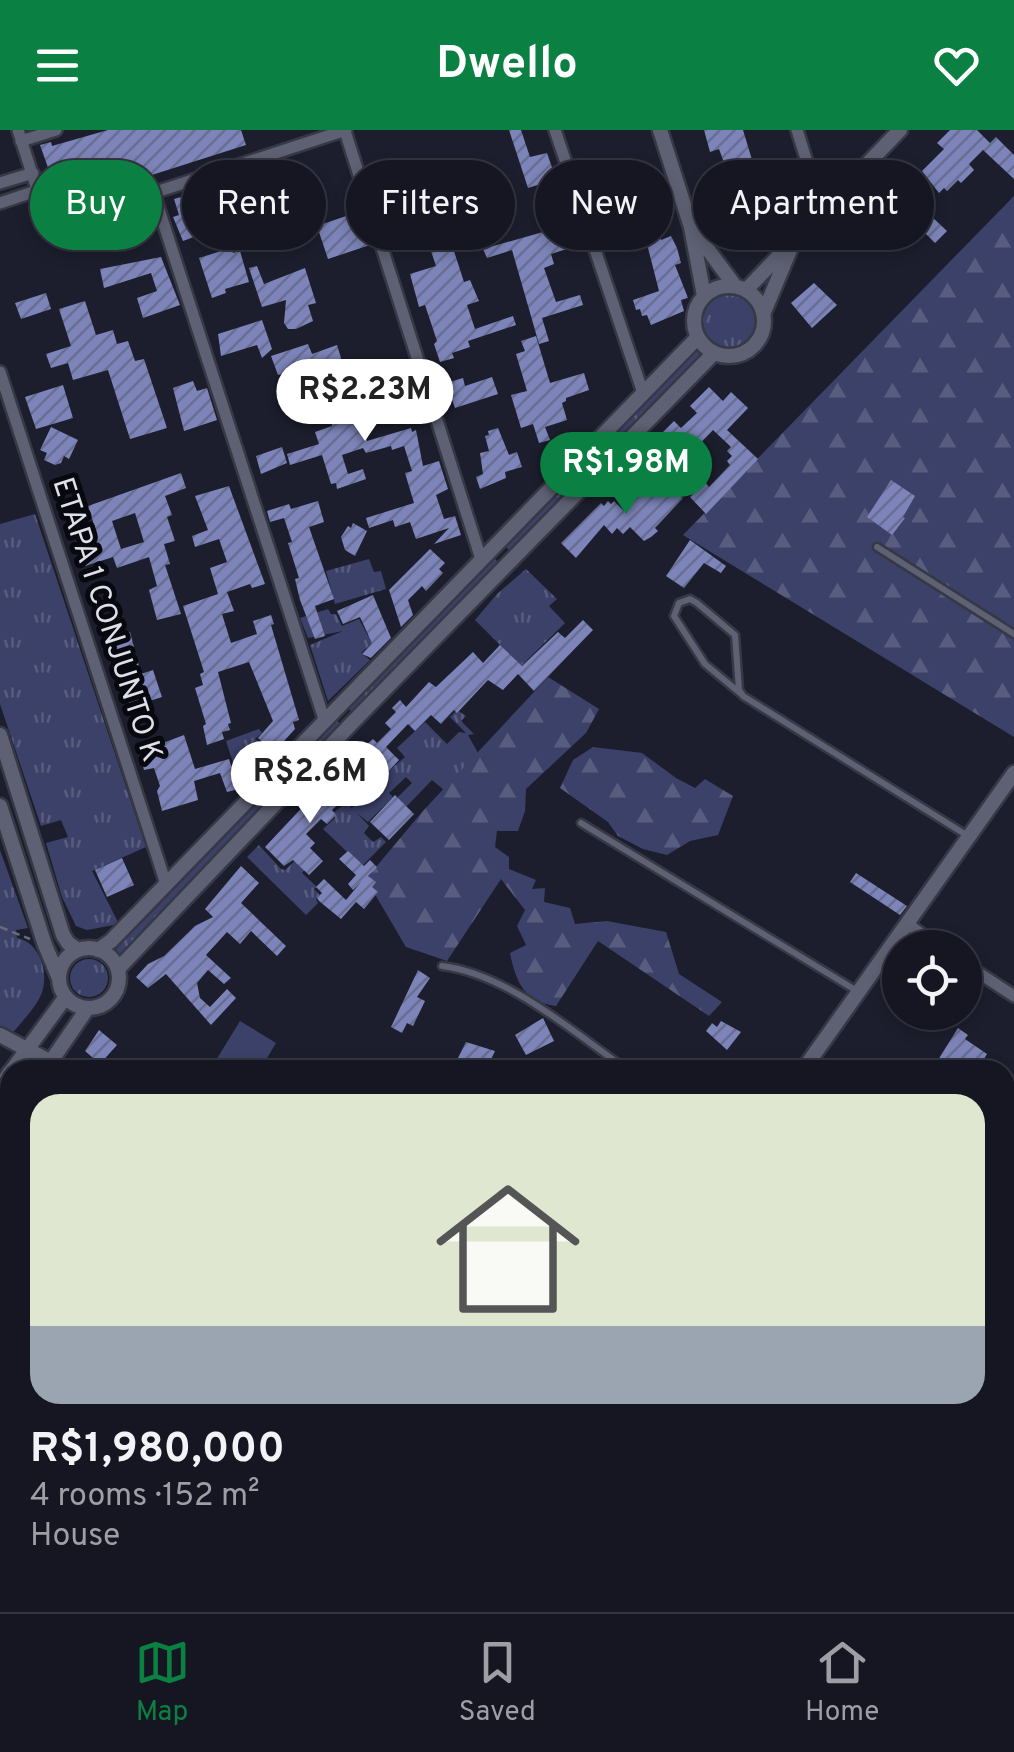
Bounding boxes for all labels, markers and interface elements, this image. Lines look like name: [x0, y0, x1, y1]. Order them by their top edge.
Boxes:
text: Dwello: [436, 37, 578, 94]
icon: menu: [30, 38, 85, 93]
icon: heart: [929, 38, 984, 93]
chip: Buy: [30, 160, 162, 250]
chip: Rent: [182, 160, 326, 250]
chip: Filters: [346, 160, 515, 250]
chip: New: [535, 160, 673, 250]
chip: Apartment: [693, 160, 934, 250]
pin: R$2.23M: [273, 359, 457, 444]
text: R$2.23M: [298, 371, 432, 411]
pin: R$1.98M: [534, 432, 718, 517]
text: R$1.98M: [562, 444, 690, 484]
street label: ETAPA 1 CONJUNTO K: [43, 473, 169, 767]
pin: R$2.6M: [229, 741, 391, 826]
text: R$2.6M: [253, 753, 367, 793]
map controls: [882, 930, 982, 1030]
button: locate: [882, 930, 982, 1030]
icon: home: [418, 1159, 598, 1339]
text: R$1,980,000: [30, 1424, 285, 1477]
text: 4 rooms · 152 m²: [30, 1477, 260, 1517]
text: House: [30, 1517, 120, 1557]
tab: Map: [135, 1635, 190, 1731]
tab: Saved: [459, 1635, 536, 1731]
tab: Home: [805, 1635, 879, 1731]

